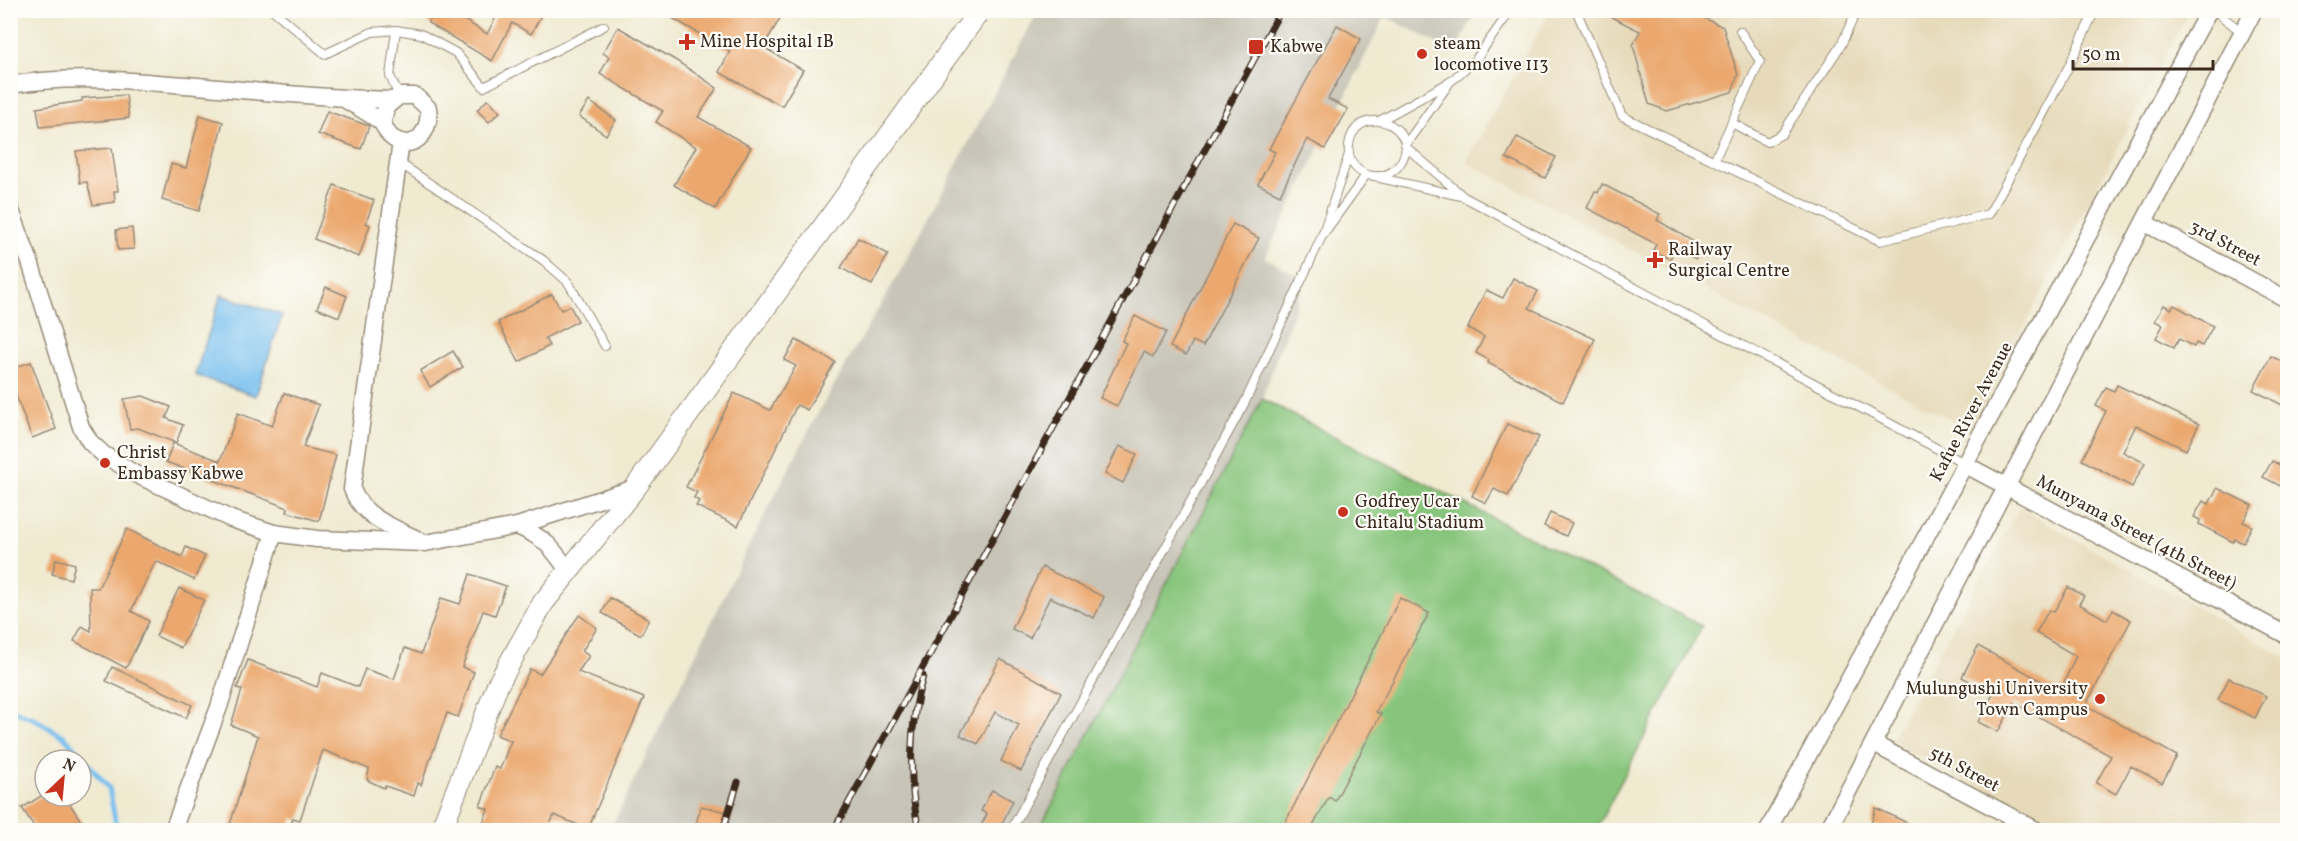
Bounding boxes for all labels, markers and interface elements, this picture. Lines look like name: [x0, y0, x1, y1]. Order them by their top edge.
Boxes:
place label: Mine Hospital 1B: [700, 30, 834, 55]
place label: steam locomotive 113: [1434, 32, 1548, 78]
marker: Mine Hospital 1B: [678, 33, 696, 51]
scale bar: [2073, 33, 2212, 71]
place label: Kabwe: [1270, 35, 1323, 60]
marker: Kabwe: [1247, 38, 1265, 56]
text: 50 m: [2082, 43, 2121, 68]
marker: steam locomotive 113: [1415, 47, 1429, 61]
street label: 3rd Street: [2185, 215, 2265, 273]
place label: Railway Surgical Centre: [1668, 238, 1790, 284]
marker: Railway Surgical Centre: [1646, 251, 1664, 269]
street label: Kafue River Avenue: [1925, 338, 2019, 486]
place label: Christ Embassy Kabwe: [117, 441, 244, 487]
marker: Christ Embassy Kabwe: [98, 456, 112, 470]
street label: Munyama Street (4th Street): [2031, 469, 2241, 597]
place label: Godfrey Ucar Chitalu Stadium: [1355, 490, 1484, 536]
marker: Godfrey Ucar Chitalu Stadium: [1336, 505, 1350, 519]
place label: Mulungushi University Town Campus: [1905, 677, 2088, 723]
marker: Mulungushi University Town Campus: [2093, 692, 2107, 706]
street label: 5th Street: [1924, 741, 2004, 799]
north arrow: [33, 748, 93, 808]
text: N: [59, 754, 79, 779]

